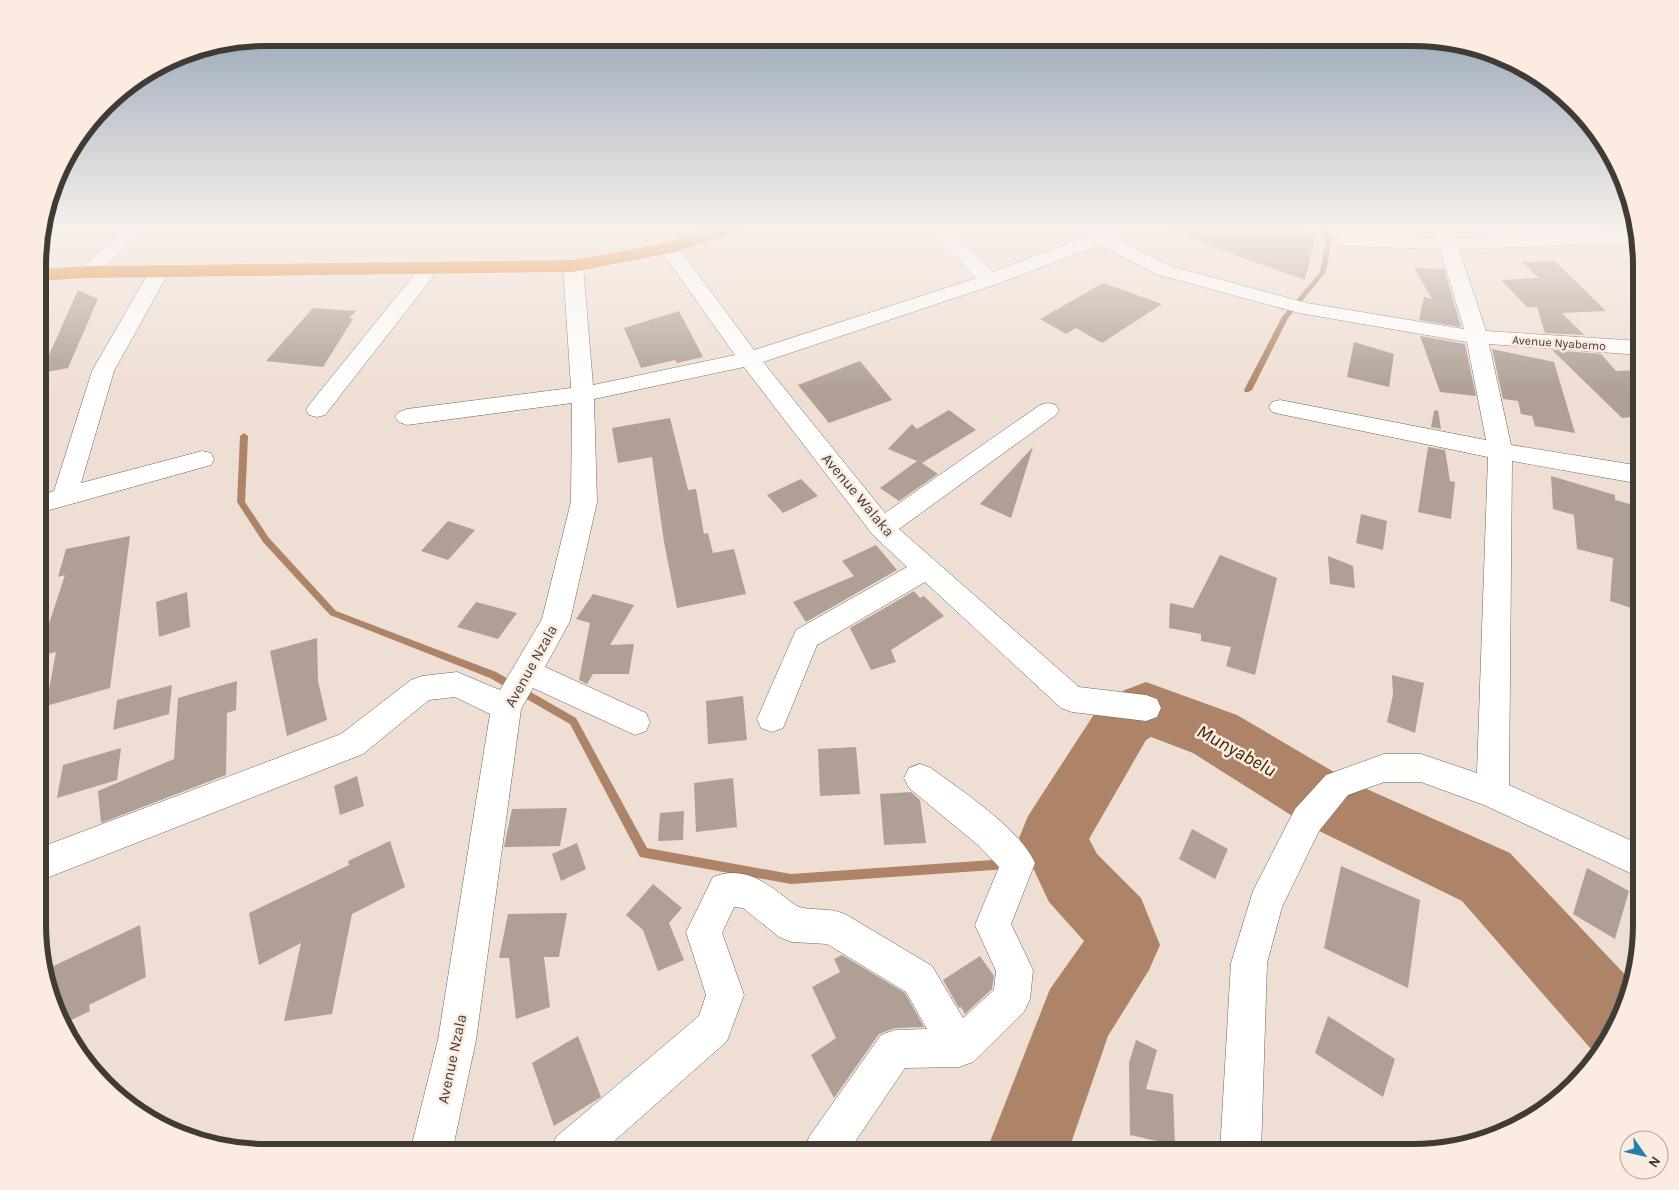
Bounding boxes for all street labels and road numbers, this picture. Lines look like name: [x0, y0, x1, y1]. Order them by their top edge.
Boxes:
street label: Avenue Nyabemo: [1512, 333, 1606, 353]
street label: Avenue Walaka: [818, 450, 898, 540]
street label: Avenue Nzala: [501, 622, 561, 710]
street label: Avenue Nzala: [434, 1013, 470, 1105]

